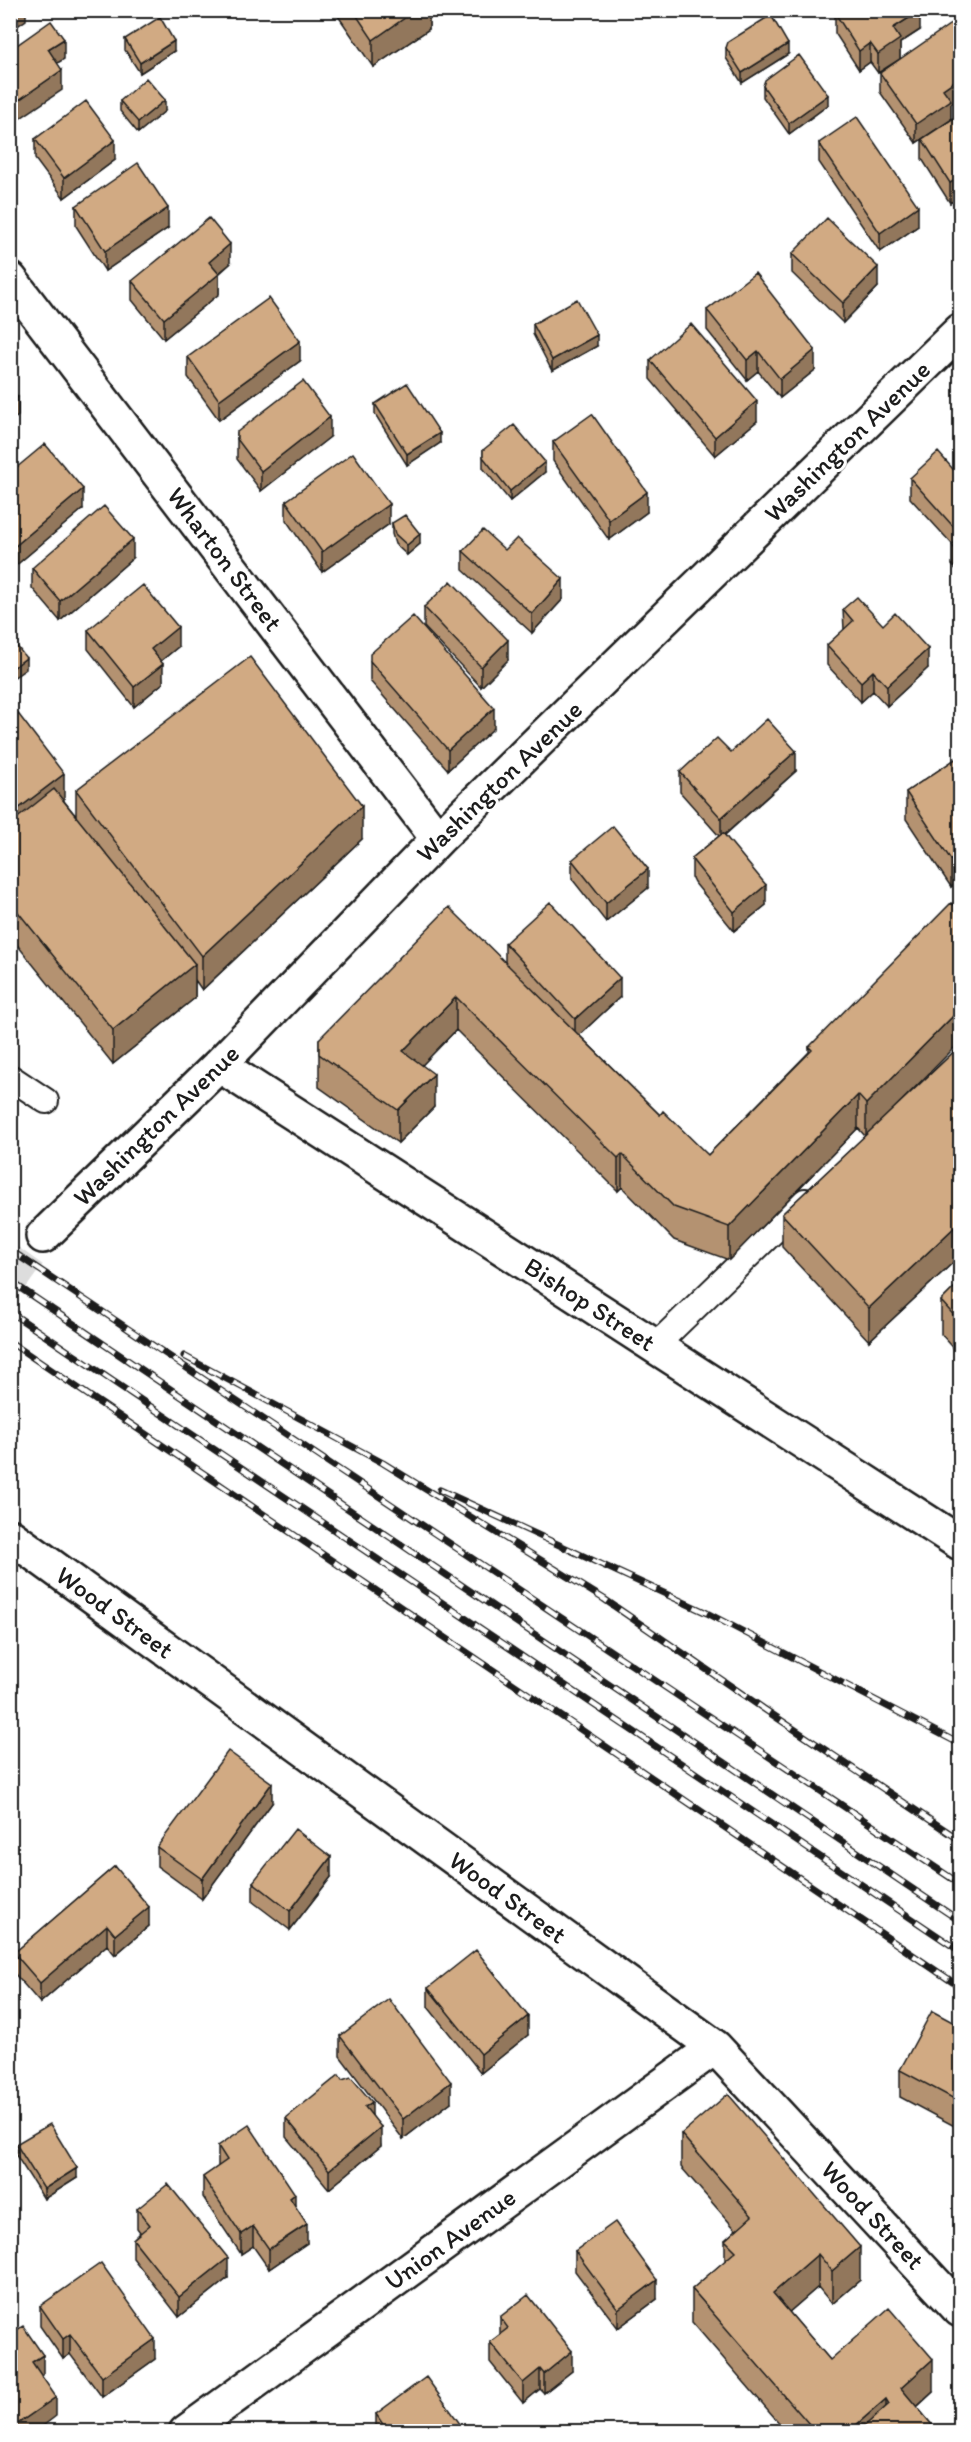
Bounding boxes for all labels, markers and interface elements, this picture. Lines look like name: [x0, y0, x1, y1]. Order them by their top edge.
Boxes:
street label: Washington Avenue: [757, 353, 937, 529]
street label: Wharton Street: [160, 481, 290, 638]
street label: Washington Avenue: [409, 693, 589, 869]
street label: Washington Avenue: [66, 1037, 246, 1213]
street label: Bishop Street: [518, 1250, 662, 1358]
street label: Wood Street: [50, 1559, 180, 1665]
street label: Wood Street: [443, 1844, 573, 1950]
street label: Wood Street: [814, 2154, 932, 2276]
street label: Union Avenue: [378, 2181, 522, 2297]

